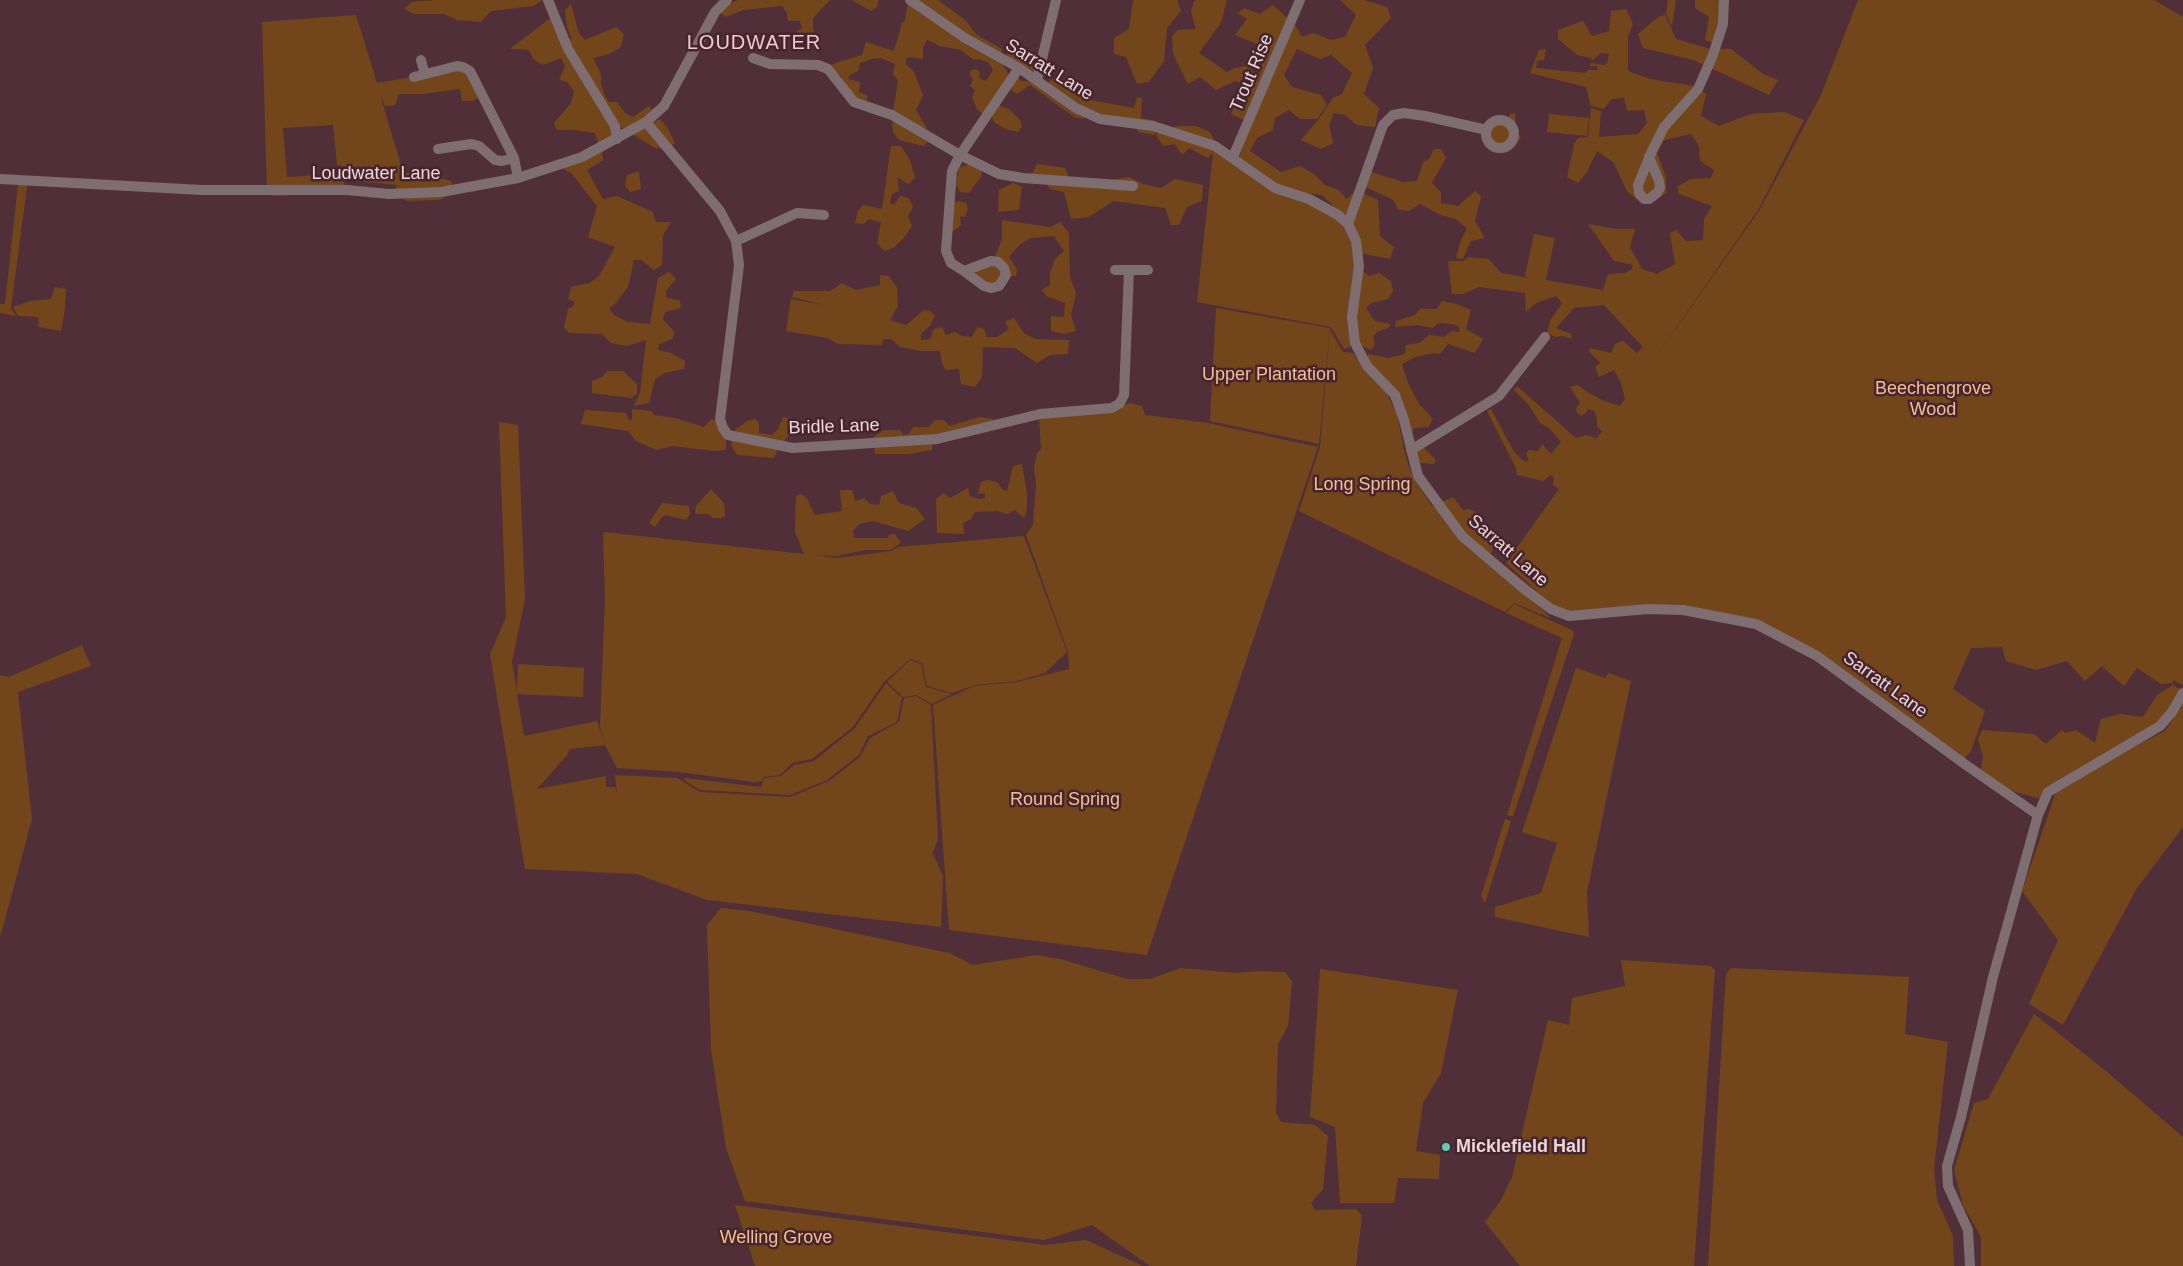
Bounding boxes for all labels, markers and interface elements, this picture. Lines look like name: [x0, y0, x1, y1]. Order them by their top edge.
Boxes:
district label: LOUDWATER: [686, 31, 822, 55]
street label: Trout Rise: [1226, 31, 1278, 115]
street label: Sarratt Lane: [1001, 35, 1097, 105]
street label: Loudwater Lane: [311, 163, 441, 185]
park label: Upper Plantation: [1202, 364, 1336, 386]
park label: Beechengrove Wood: [1875, 378, 1991, 420]
street label: Bridle Lane: [788, 415, 880, 439]
park label: Long Spring: [1313, 474, 1411, 496]
street label: Sarratt Lane: [1464, 510, 1552, 592]
street label: Sarratt Lane: [1839, 647, 1931, 723]
park label: Round Spring: [1010, 789, 1120, 811]
place label: Micklefield Hall: [1456, 1136, 1586, 1158]
marker: Micklefield Hall: [1440, 1141, 1452, 1153]
park label: Welling Grove: [720, 1227, 832, 1249]

